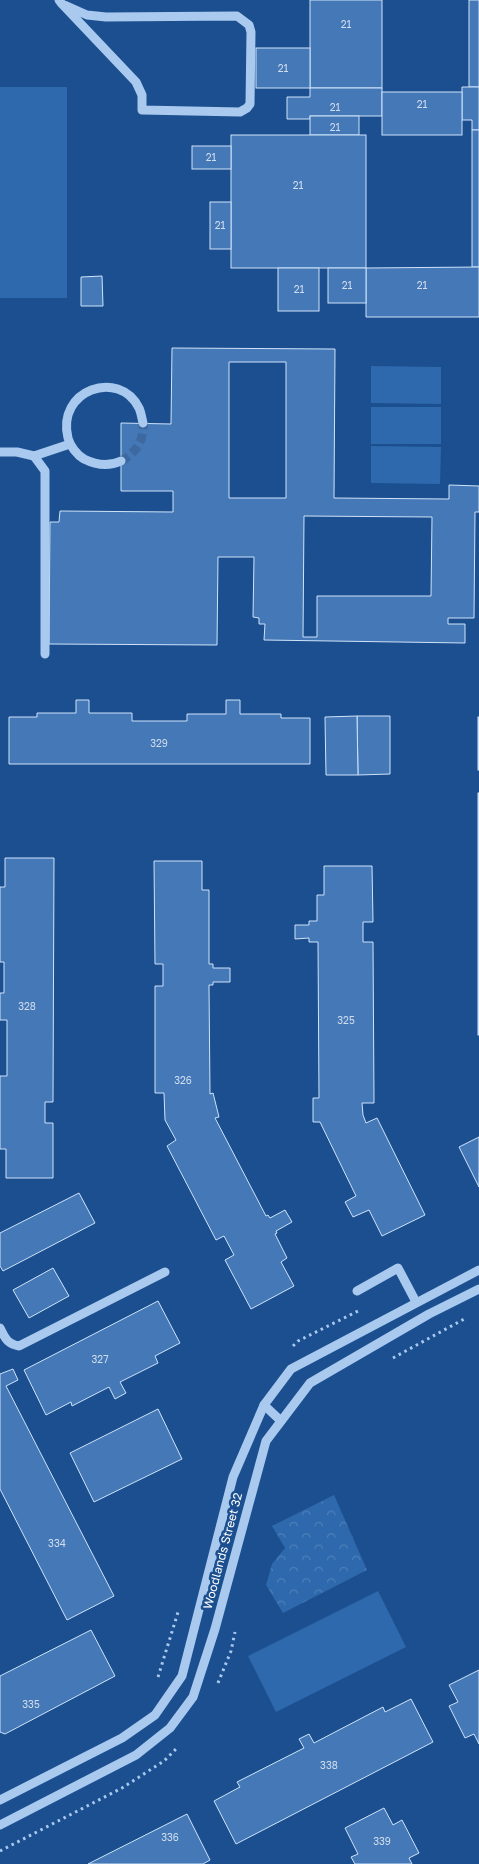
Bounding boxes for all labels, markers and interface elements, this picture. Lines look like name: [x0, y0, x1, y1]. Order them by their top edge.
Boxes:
house number: 21: [341, 18, 351, 30]
house number: 21: [278, 62, 288, 74]
house number: 21: [417, 98, 427, 110]
house number: 21: [330, 101, 340, 113]
house number: 21: [330, 121, 340, 133]
house number: 21: [206, 151, 216, 163]
house number: 21: [293, 179, 303, 191]
house number: 21: [215, 219, 225, 231]
house number: 21: [342, 279, 352, 291]
house number: 21: [417, 279, 427, 291]
house number: 21: [294, 283, 304, 295]
house number: 329: [150, 737, 168, 749]
house number: 328: [18, 1000, 36, 1012]
house number: 325: [337, 1014, 355, 1026]
house number: 326: [174, 1074, 192, 1086]
house number: 327: [92, 1353, 108, 1365]
street label: Woodlands Street 32: [200, 1491, 245, 1611]
house number: 334: [48, 1537, 66, 1549]
house number: 335: [22, 1698, 40, 1710]
house number: 338: [320, 1759, 338, 1771]
house number: 336: [161, 1831, 179, 1843]
house number: 339: [373, 1835, 391, 1847]

